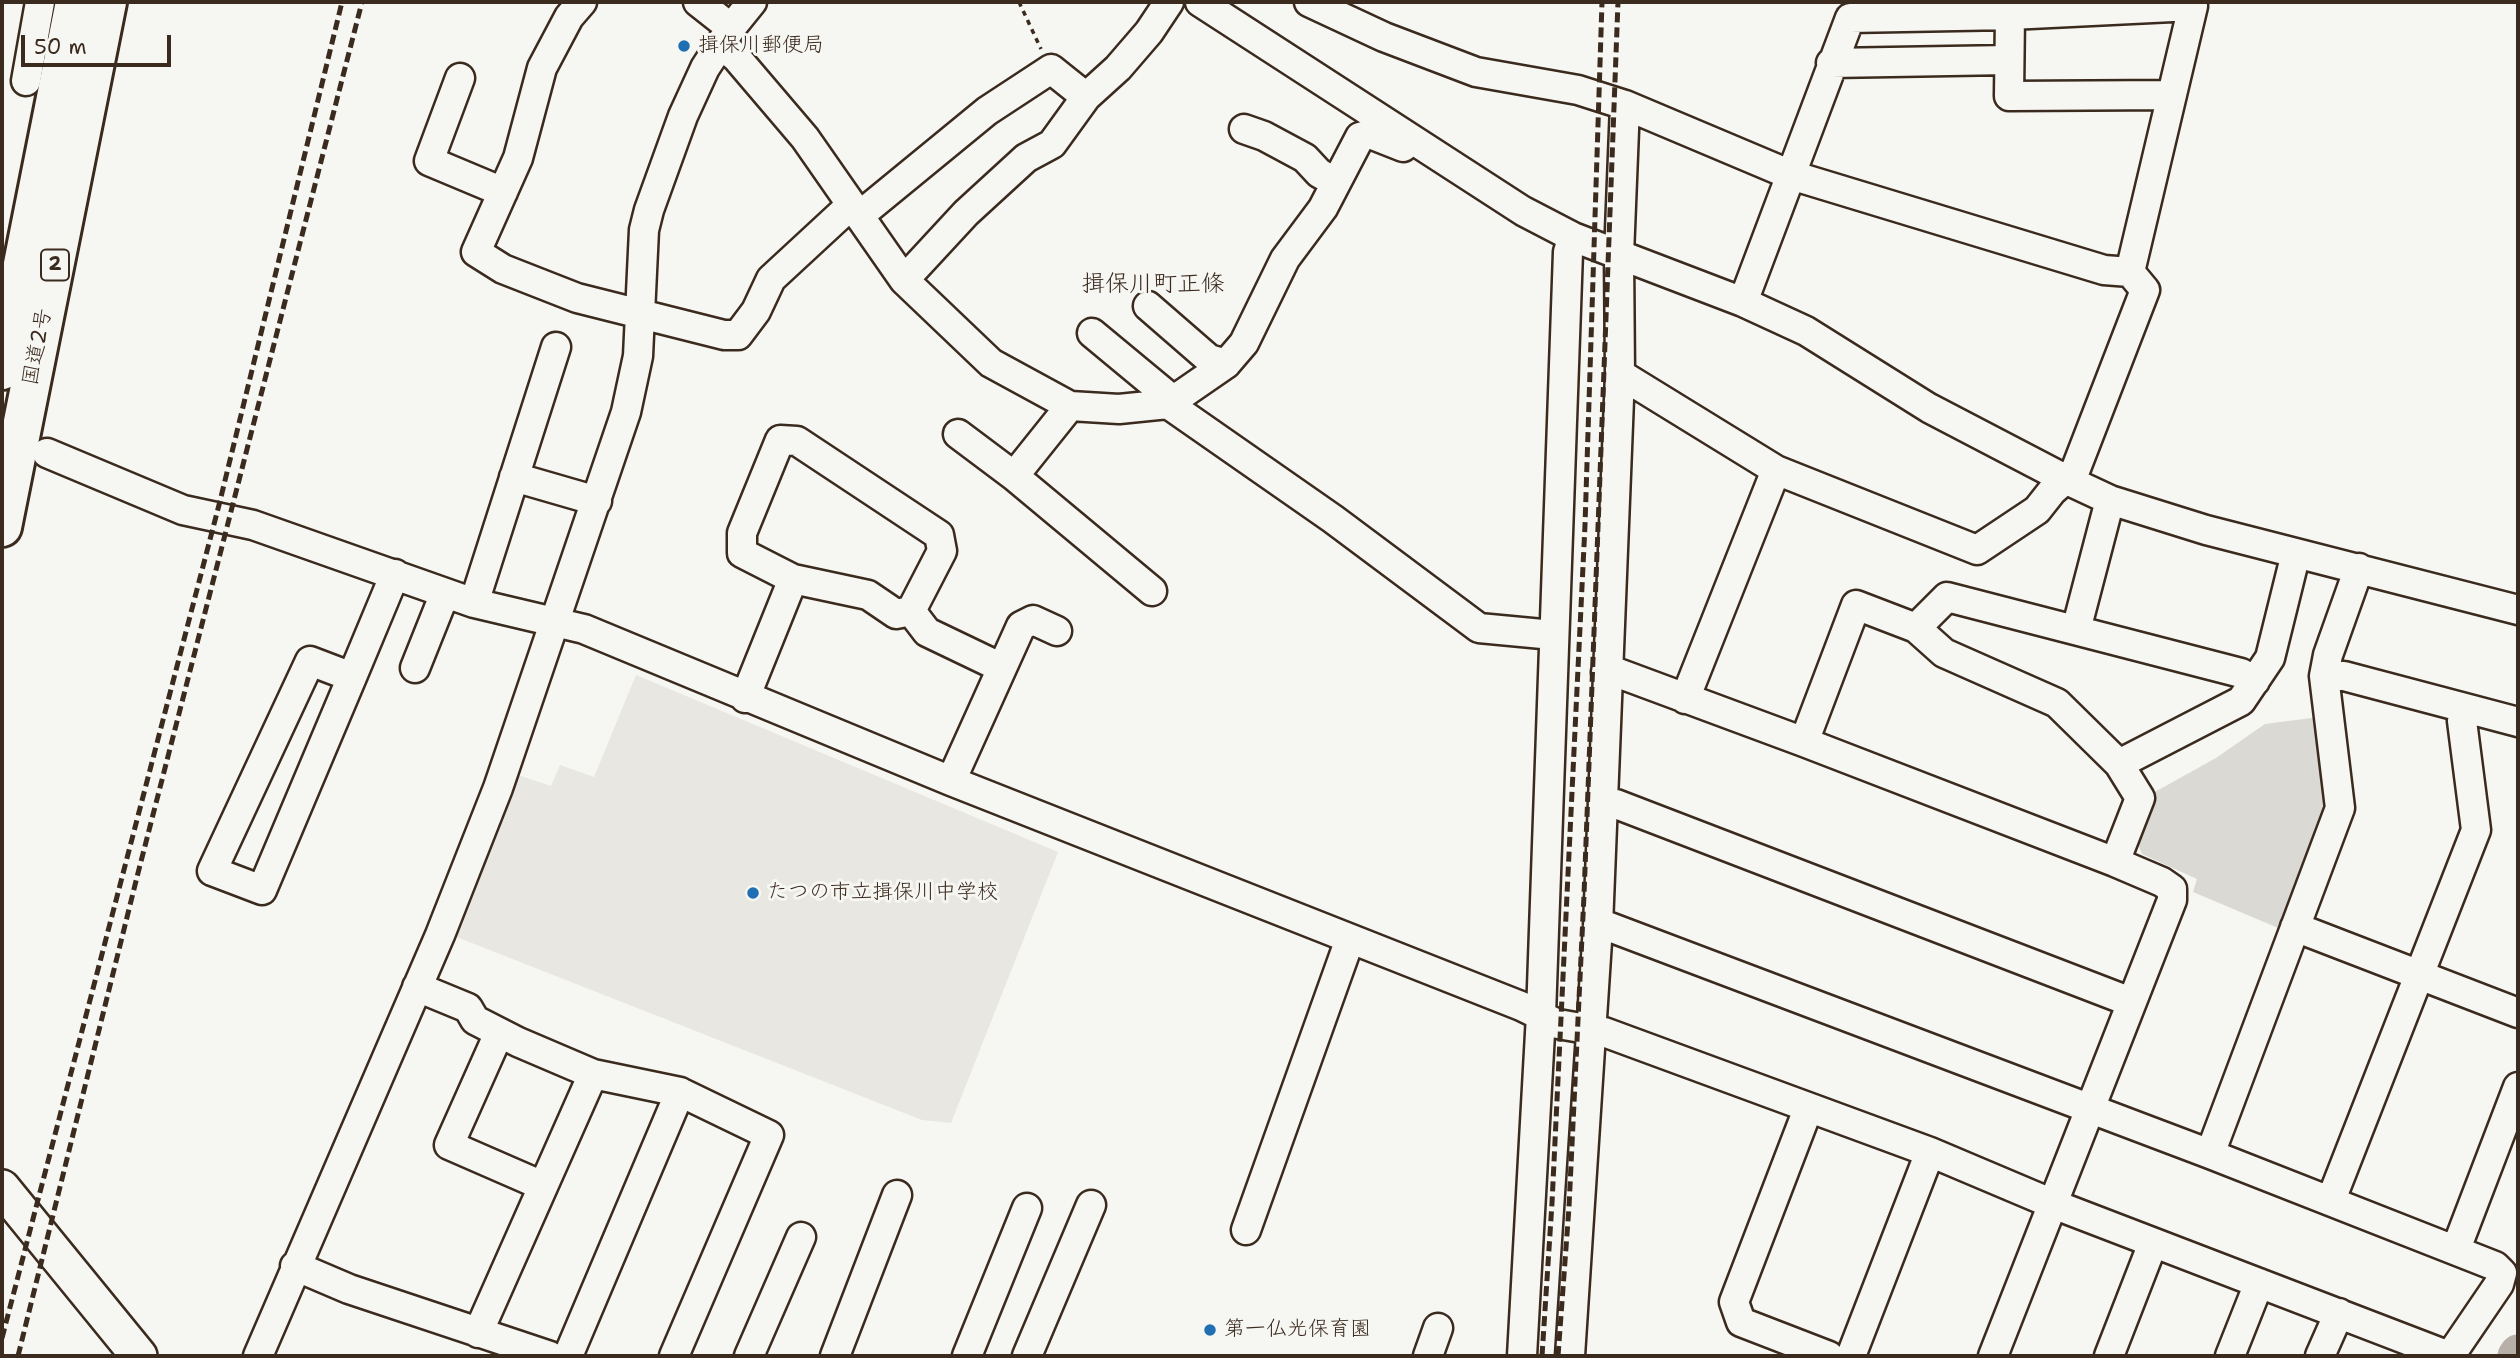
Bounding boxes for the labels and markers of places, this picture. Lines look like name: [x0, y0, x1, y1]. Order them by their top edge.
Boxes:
place label: 揖保川郵便局: [698, 33, 824, 59]
marker: 揖保川郵便局: [676, 38, 692, 54]
place label: たつの市立揖保川中学校: [767, 880, 998, 906]
marker: たつの市立揖保川中学校: [745, 885, 761, 901]
place label: 第一仏光保育園: [1224, 1317, 1371, 1343]
marker: 第一仏光保育園: [1202, 1322, 1218, 1338]

